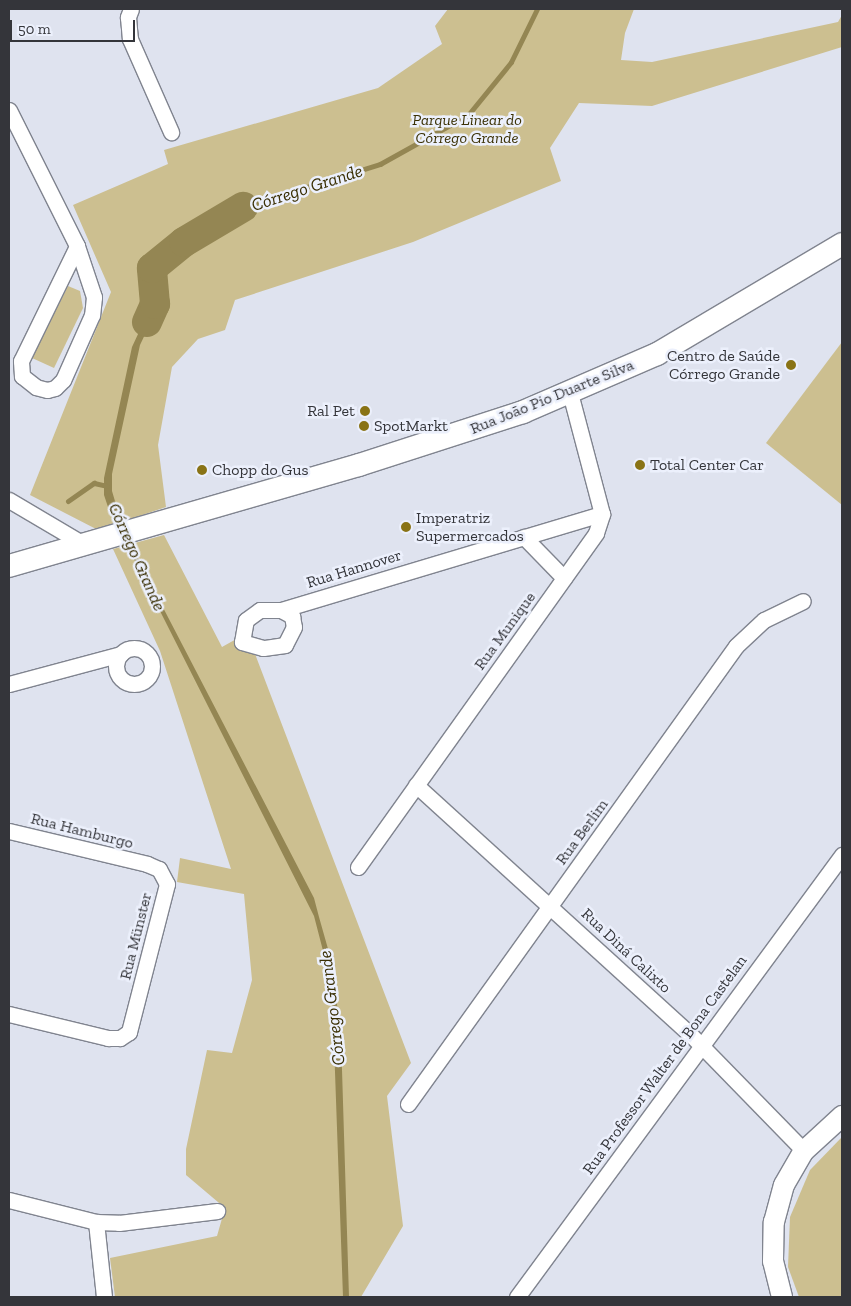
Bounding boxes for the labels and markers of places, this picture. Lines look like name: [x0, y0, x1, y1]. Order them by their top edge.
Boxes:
place label: Centro de Saúde Córrego Grande: [667, 346, 780, 384]
marker: Centro de Saúde Córrego Grande: [784, 358, 798, 372]
place label: Ral Pet: [307, 401, 355, 421]
marker: Ral Pet: [359, 405, 371, 417]
place label: SpotMarkt: [374, 416, 448, 436]
marker: SpotMarkt: [358, 420, 370, 432]
place label: Total Center Car: [650, 455, 764, 475]
marker: Total Center Car: [634, 459, 646, 471]
place label: Chopp do Gus: [212, 460, 308, 480]
marker: Chopp do Gus: [196, 464, 208, 476]
place label: Imperatriz Supermercados: [416, 508, 524, 546]
marker: Imperatriz Supermercados: [400, 521, 412, 533]

